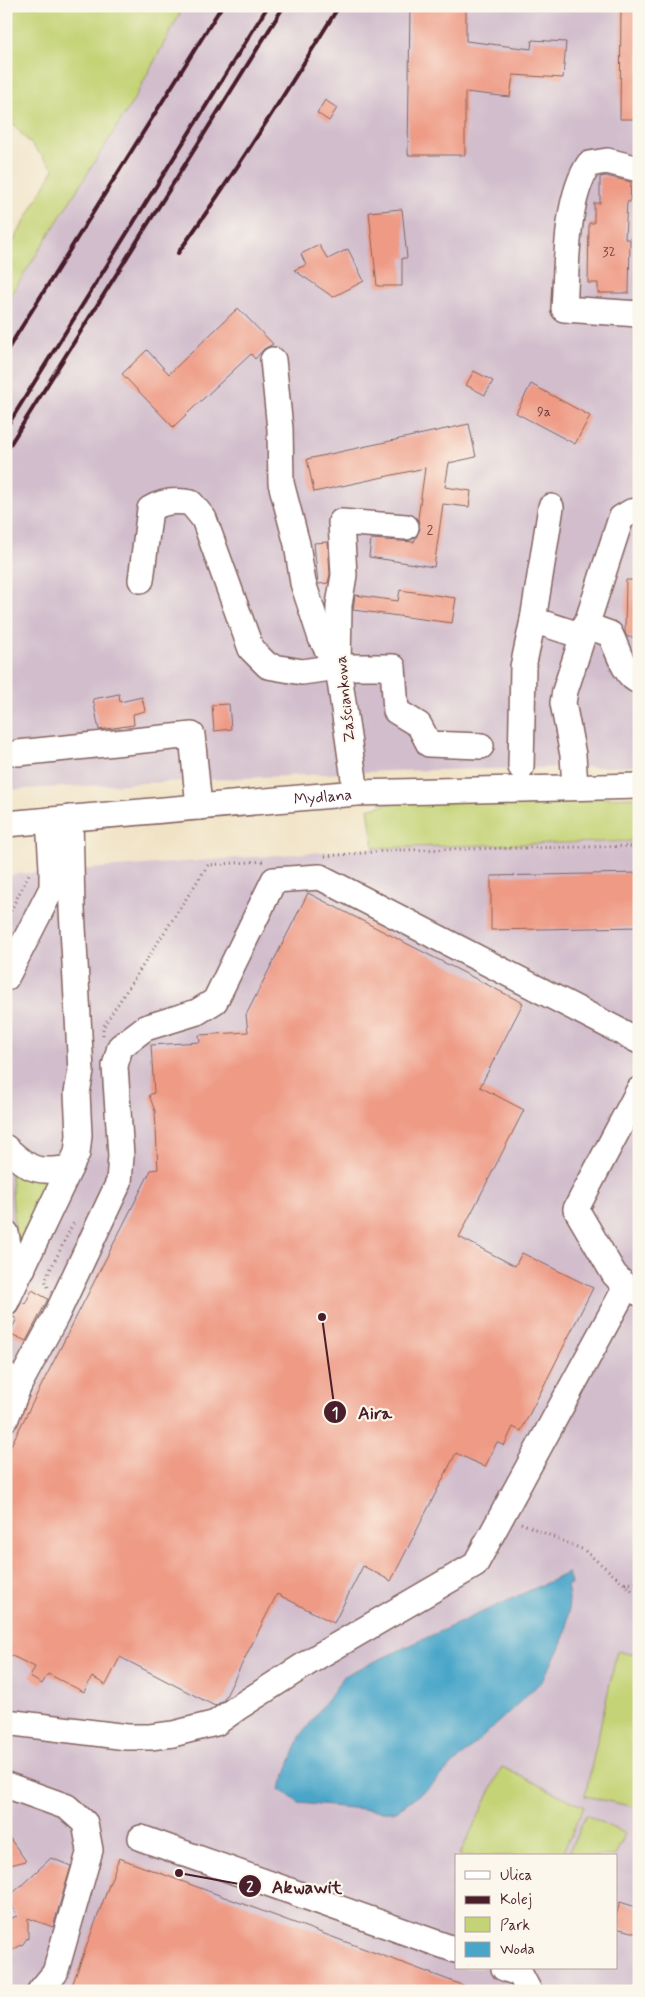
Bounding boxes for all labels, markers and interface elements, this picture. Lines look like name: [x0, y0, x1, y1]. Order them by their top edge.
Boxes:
house number: 32: [602, 243, 616, 261]
house number: 9a: [537, 403, 551, 421]
house number: 2: [427, 521, 434, 539]
street label: Zaściankowa: [330, 654, 360, 743]
street label: Mydlana: [293, 784, 353, 810]
callout: Aira: [323, 1396, 402, 1429]
text: Aira: [358, 1402, 393, 1426]
text: 1: [332, 1404, 338, 1424]
legend: [455, 1854, 618, 1970]
text: Ulica: [500, 1866, 533, 1886]
callout: Akwawit: [237, 1870, 353, 1903]
text: Akwawit: [272, 1876, 343, 1900]
text: 2: [246, 1878, 254, 1898]
text: Kolej: [500, 1890, 532, 1910]
text: Park: [500, 1916, 530, 1936]
text: Woda: [500, 1940, 535, 1960]

